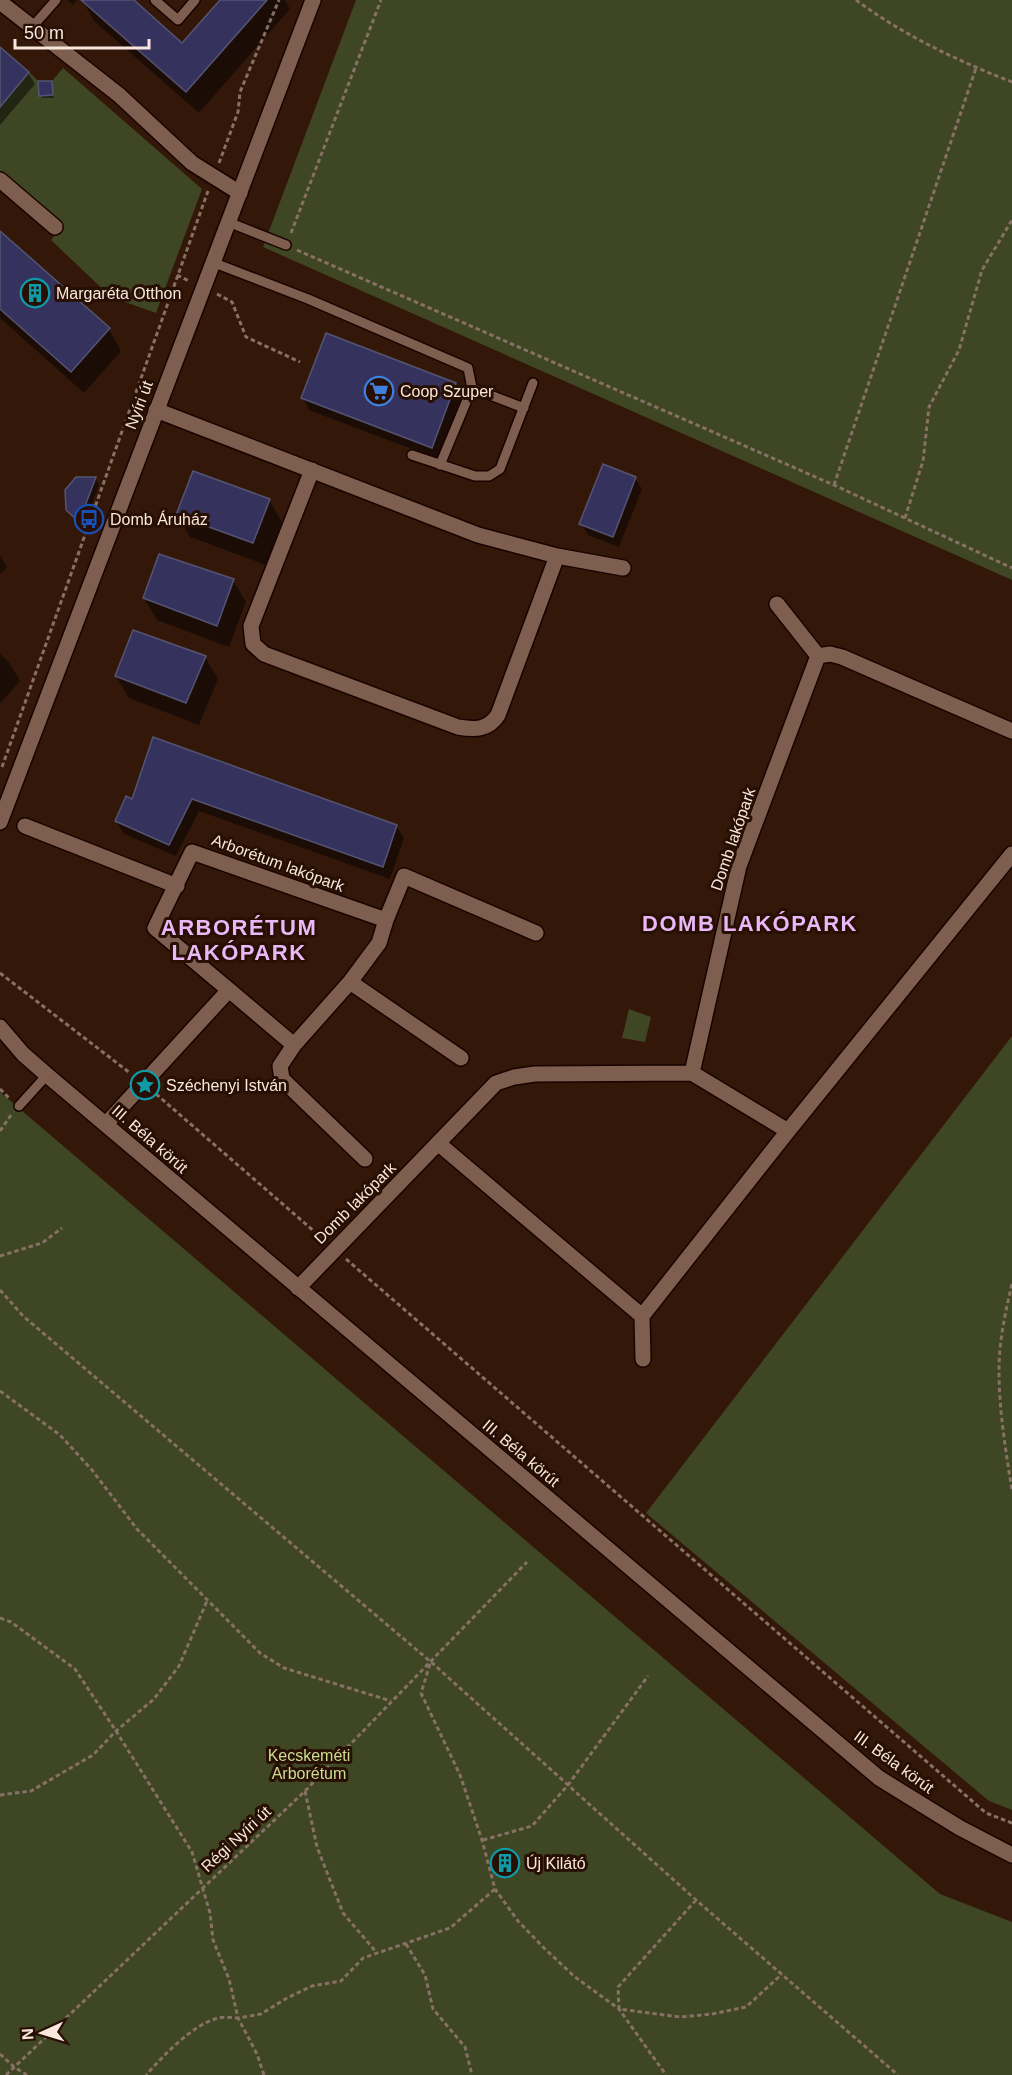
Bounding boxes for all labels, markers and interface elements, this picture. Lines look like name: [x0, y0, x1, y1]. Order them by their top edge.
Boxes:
scale bar: [15, 12, 148, 50]
text: 50 m: [24, 23, 64, 43]
building icon: Margaréta Otthon: [19, 277, 51, 309]
place label: Margaréta Otthon: [56, 285, 181, 302]
supermarket icon: Coop Szuper: [363, 375, 395, 407]
street label: Nyíri út: [122, 378, 156, 432]
place label: Coop Szuper: [400, 383, 494, 400]
bus stop icon: Domb Áruház: [73, 503, 105, 535]
place label: Domb Áruház: [110, 510, 208, 528]
street label: Domb lakópark: [707, 784, 759, 893]
street label: Arborétum lakópark: [209, 831, 347, 895]
district label: DOMB LAKÓPARK: [642, 911, 858, 936]
district label: ARBORÉTUM LAKÓPARK: [161, 915, 317, 965]
place icon: Széchenyi István: [129, 1069, 161, 1101]
place label: Széchenyi István: [166, 1077, 287, 1094]
street label: III. Béla körút: [109, 1102, 192, 1177]
street label: Domb lakópark: [311, 1158, 400, 1247]
street label: III. Béla körút: [479, 1416, 563, 1490]
street label: III. Béla körút: [851, 1727, 938, 1797]
park label: Kecskeméti Arborétum: [268, 1747, 350, 1782]
street label: Régi Nyíri út: [198, 1802, 274, 1875]
building icon: Új Kilátó: [489, 1847, 521, 1879]
place label: Új Kilátó: [526, 1854, 586, 1872]
north arrow: [12, 2003, 72, 2063]
text: N: [19, 2028, 36, 2040]

